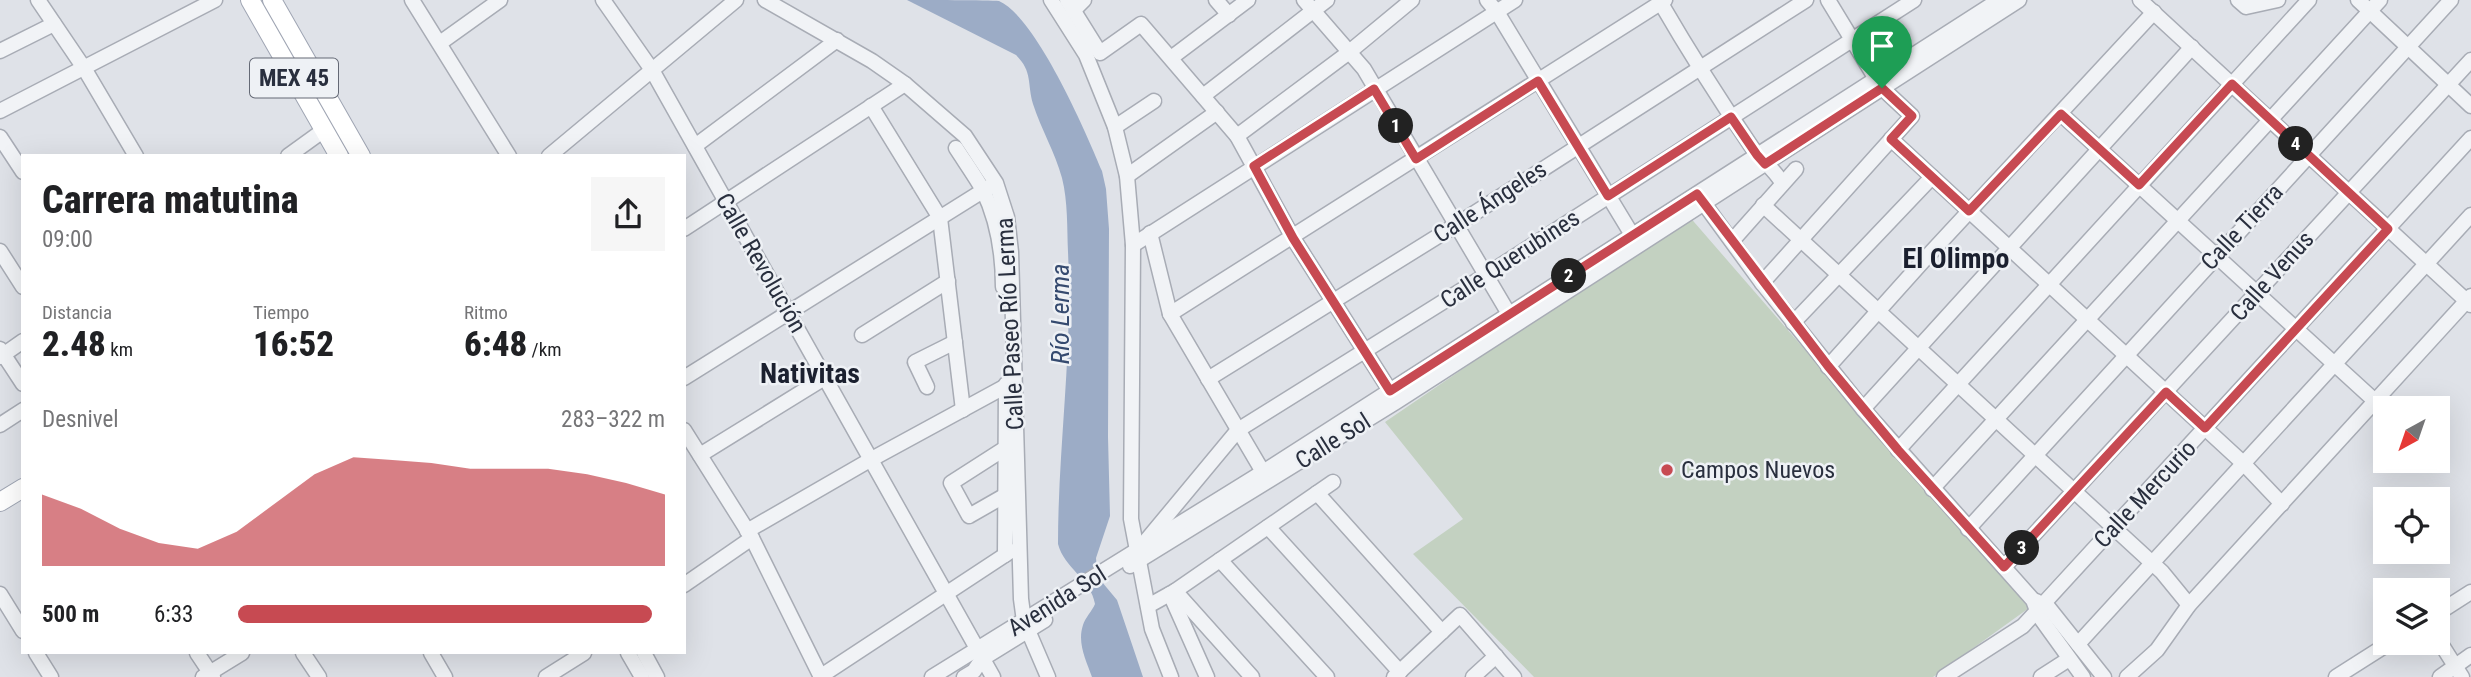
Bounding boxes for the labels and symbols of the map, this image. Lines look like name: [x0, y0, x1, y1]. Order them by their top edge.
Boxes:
pin: [1852, 16, 1912, 88]
road number: MEX 45: [250, 58, 338, 97]
pin: 1: [1378, 108, 1414, 144]
pin: 4: [2278, 127, 2314, 162]
street label: Calle Ángeles: [1428, 155, 1552, 249]
street label: Calle Tierra: [2195, 178, 2289, 276]
street label: Calle Revolución: [710, 188, 812, 338]
street label: Calle Querubines: [1435, 204, 1585, 314]
street label: Calle Paseo Río Lerma: [990, 217, 1030, 431]
street label: Calle Venus: [2224, 225, 2320, 327]
district label: El Olimpo: [1903, 242, 2009, 275]
pin: 2: [1552, 258, 1586, 294]
water label: Río Lerma: [1045, 264, 1075, 364]
district label: Nativitas: [760, 357, 860, 390]
north arrow: [2373, 396, 2450, 472]
street label: Calle Sol: [1290, 407, 1376, 475]
street label: Calle Mercurio: [2088, 434, 2202, 554]
place label: Campos Nuevos: [1681, 456, 1835, 484]
marker: Campos Nuevos: [1659, 462, 1675, 478]
pin: 3: [2004, 530, 2039, 566]
street label: Avenida Sol: [1003, 560, 1111, 642]

